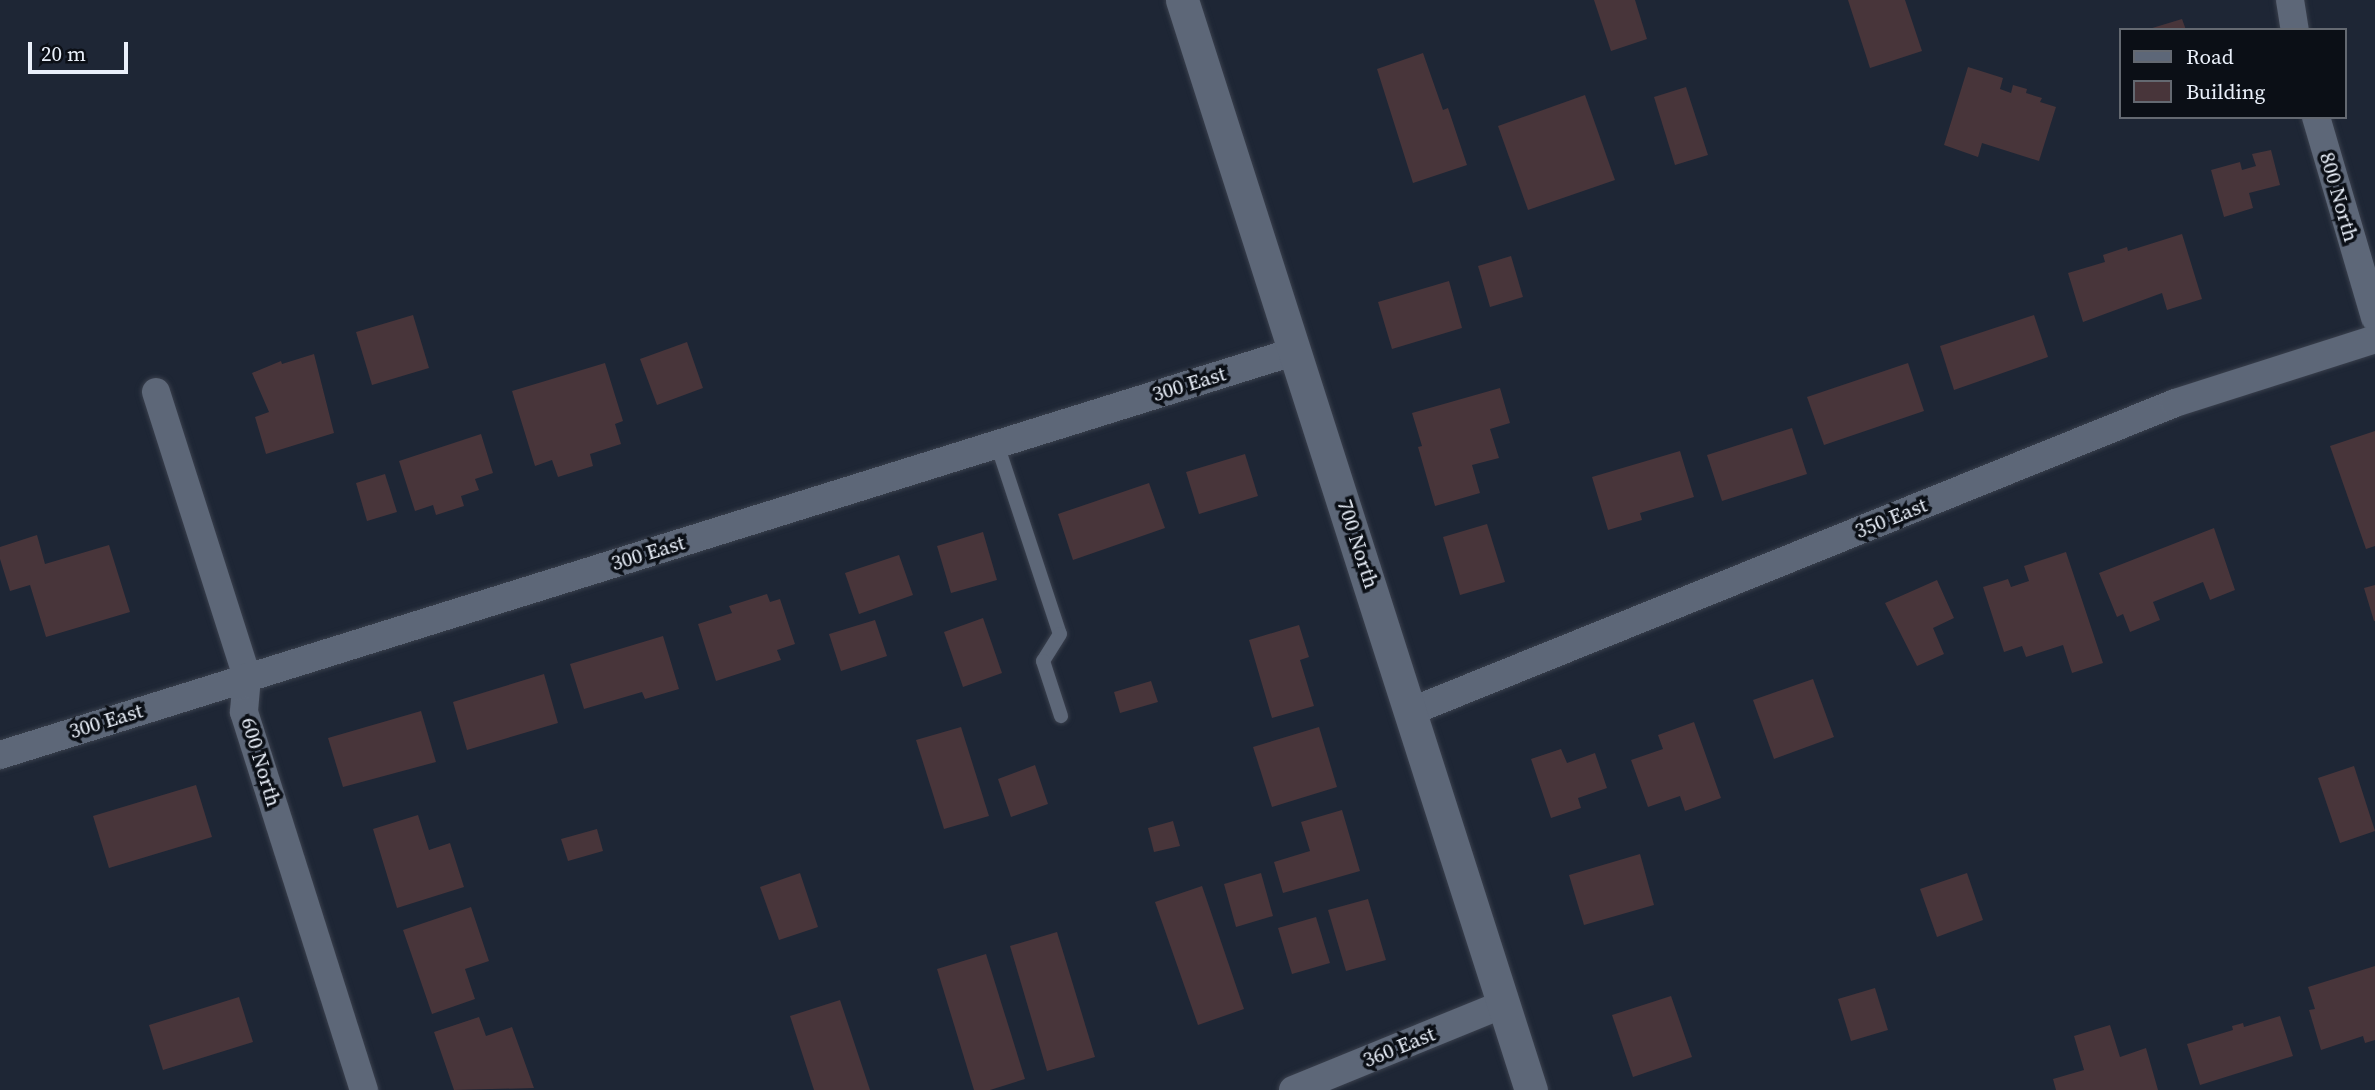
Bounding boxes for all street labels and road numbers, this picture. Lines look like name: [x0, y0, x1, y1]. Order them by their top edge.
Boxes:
street label: 800 North: [2314, 149, 2364, 245]
street label: 300 East: [1149, 361, 1229, 407]
street label: 350 East: [1851, 492, 1931, 544]
street label: 700 North: [1332, 496, 1384, 592]
street label: 300 East: [608, 530, 688, 576]
street label: 300 East: [66, 698, 146, 744]
street label: 600 North: [236, 714, 286, 810]
street label: 360 East: [1359, 1021, 1439, 1073]

